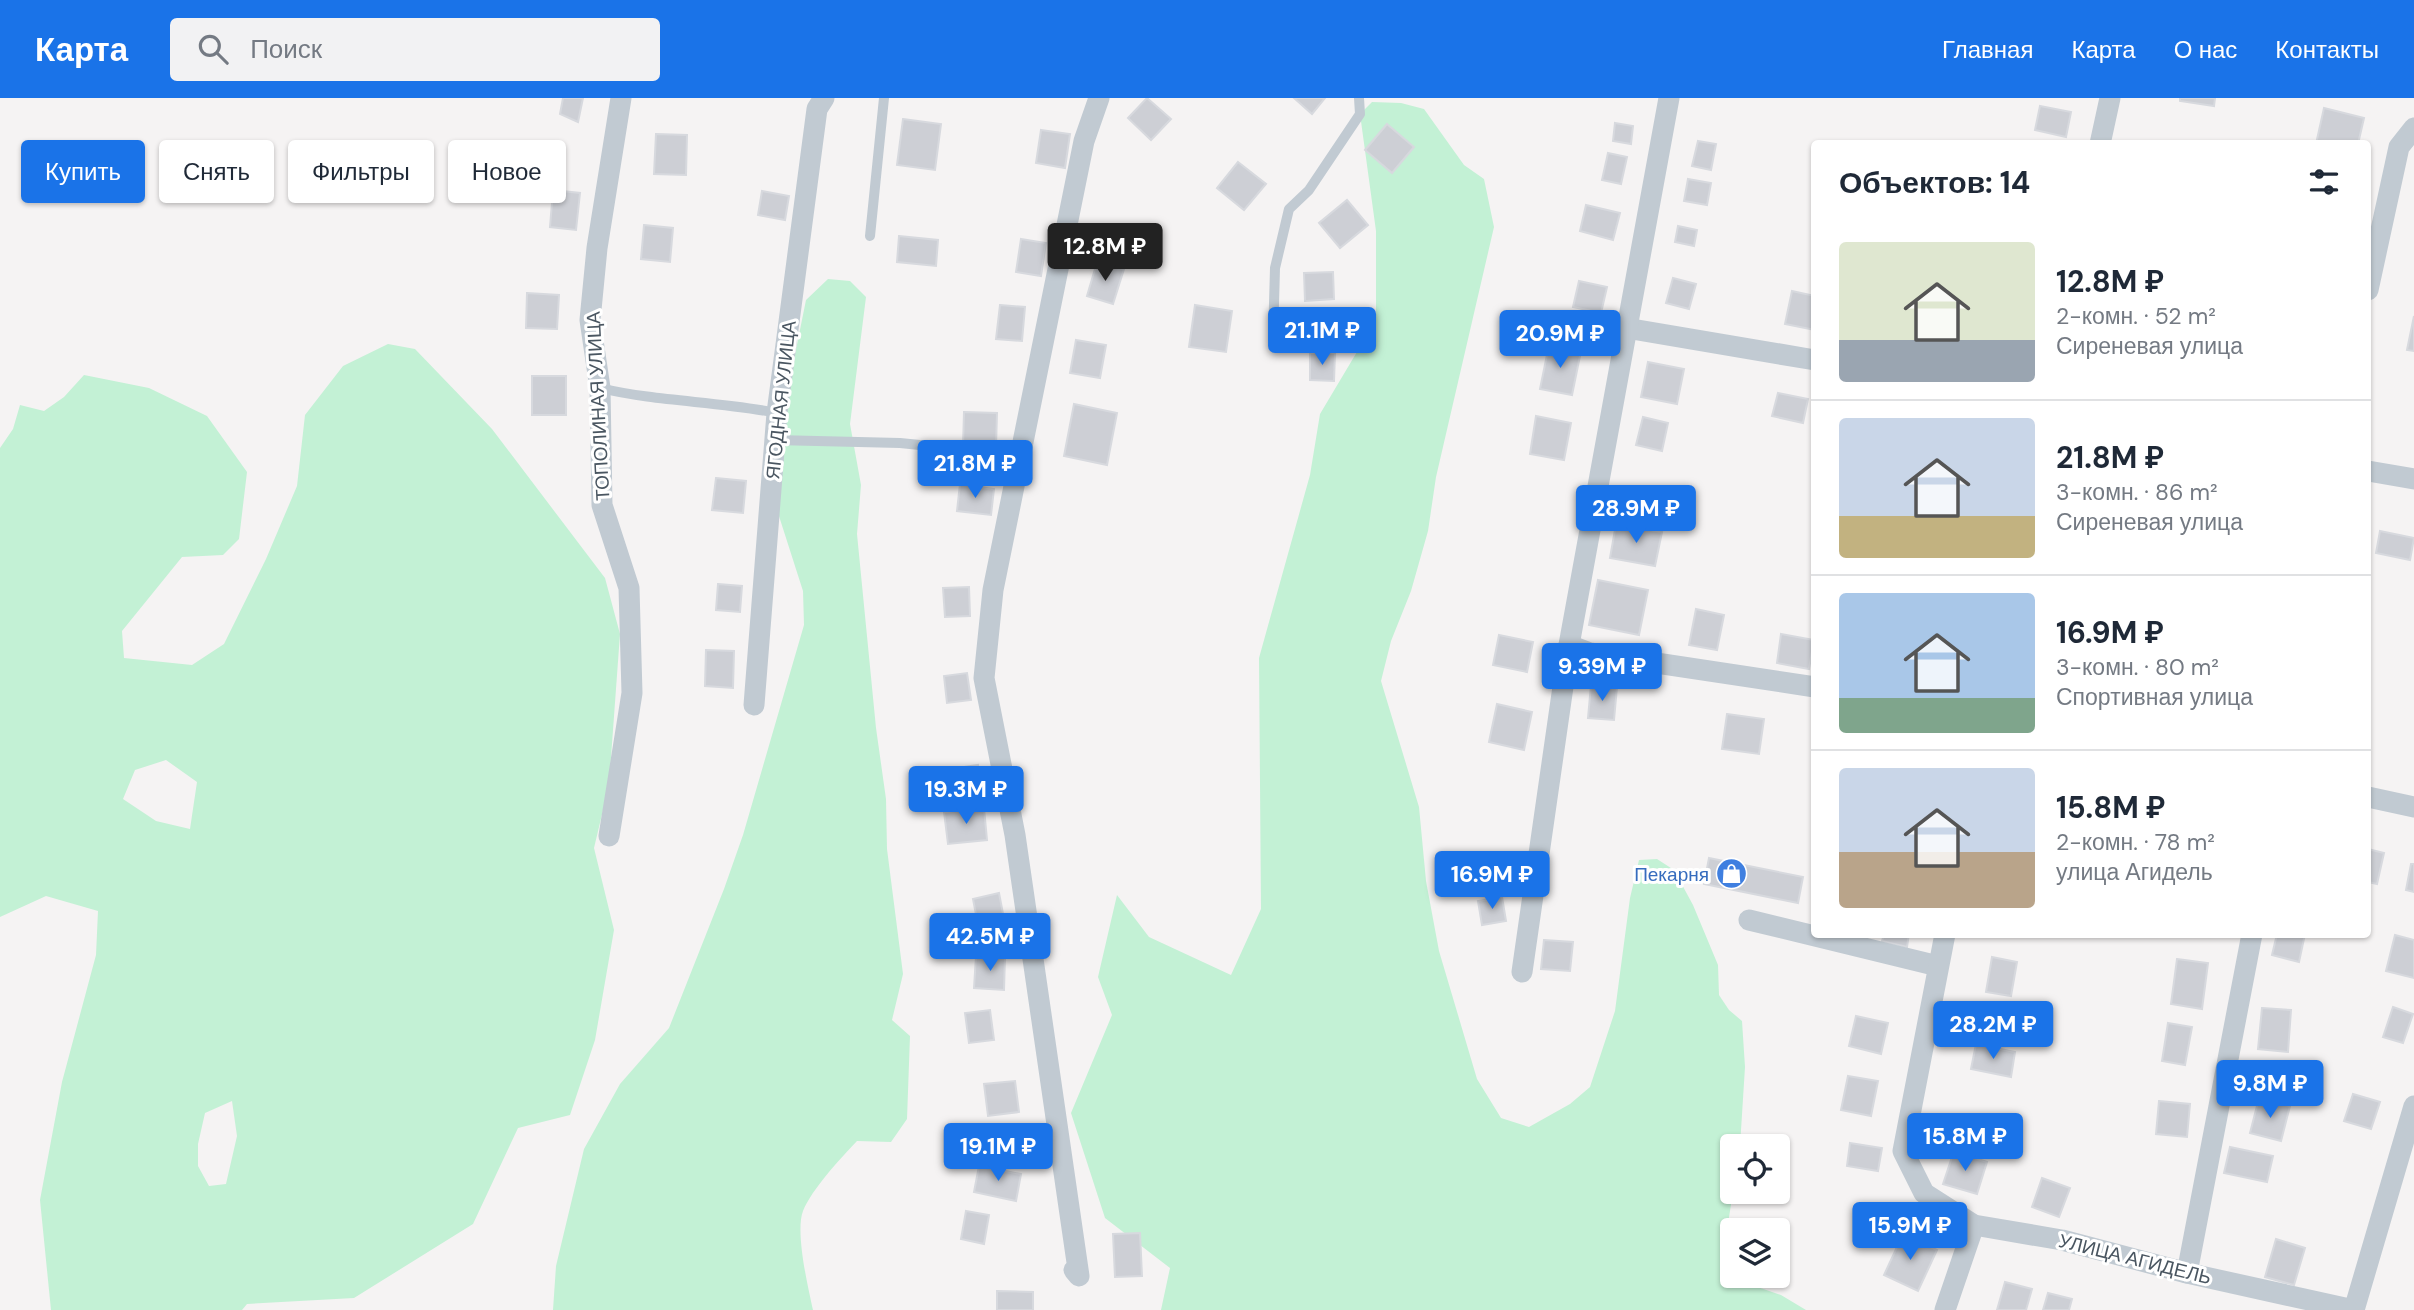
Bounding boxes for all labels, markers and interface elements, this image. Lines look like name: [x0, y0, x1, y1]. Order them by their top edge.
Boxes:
search box: [170, 18, 660, 81]
text: Карта: [35, 28, 128, 71]
icon: search: [194, 30, 232, 68]
text: Поиск: [250, 32, 322, 66]
text: Главная: [1942, 34, 2033, 65]
text: Карта: [2071, 34, 2136, 65]
text: О нас: [2174, 34, 2237, 65]
text: Контакты: [2275, 34, 2379, 65]
chip: Купить: [21, 140, 145, 203]
chip: Снять: [159, 140, 274, 203]
chip: Фильтры: [288, 140, 434, 203]
chip: Новое: [448, 140, 566, 203]
text: Объектов: 14: [1839, 163, 2030, 202]
icon: filters: [2305, 163, 2343, 201]
pin: 12.8M ₽: [1040, 223, 1170, 283]
text: 12.8M ₽: [1064, 231, 1146, 261]
text: 12.8M ₽: [2056, 262, 2164, 301]
icon: home: [1895, 270, 1979, 354]
text: 2-комн. · 52 m²: [2056, 301, 2216, 331]
pin: 21.1M ₽: [1257, 308, 1387, 367]
street label: ТОПОЛИНАЯ УЛИЦА: [581, 310, 615, 501]
pin: 20.9M ₽: [1495, 310, 1625, 370]
text: 21.1M ₽: [1284, 315, 1360, 345]
text: 20.9M ₽: [1516, 318, 1604, 348]
street label: ЯГОДНАЯ УЛИЦА: [760, 319, 802, 481]
text: Сиреневая улица: [2056, 331, 2243, 361]
text: 21.8M ₽: [2056, 438, 2164, 477]
pin: 21.8M ₽: [910, 440, 1040, 500]
icon: home: [1895, 446, 1979, 530]
text: 21.8M ₽: [934, 448, 1016, 478]
text: 3-комн. · 86 m²: [2056, 477, 2218, 507]
pin: 28.9M ₽: [1571, 486, 1701, 545]
text: 28.9M ₽: [1592, 493, 1680, 523]
text: Сиреневая улица: [2056, 507, 2243, 537]
text: 16.9M ₽: [2056, 613, 2164, 652]
icon: home: [1895, 621, 1979, 705]
pin: 9.39M ₽: [1537, 644, 1667, 703]
text: 9.39M ₽: [1558, 651, 1646, 681]
text: 3-комн. · 80 m²: [2056, 652, 2219, 682]
text: Спортивная улица: [2056, 682, 2253, 712]
pin: 19.3M ₽: [901, 766, 1031, 826]
text: 19.3M ₽: [925, 774, 1007, 804]
text: 15.8M ₽: [2056, 788, 2165, 827]
icon: home: [1895, 796, 1979, 880]
text: 2-комн. · 78 m²: [2056, 827, 2215, 857]
pin: 16.9M ₽: [1427, 852, 1557, 911]
shop icon: Пекарня: [1715, 857, 1749, 891]
text: улица Агидель: [2056, 857, 2213, 887]
text: 16.9M ₽: [1451, 859, 1533, 889]
place label: Пекарня: [1634, 862, 1709, 887]
pin: 42.5M ₽: [925, 914, 1055, 973]
text: 42.5M ₽: [945, 921, 1035, 951]
pin: 28.2M ₽: [1928, 1002, 2058, 1061]
text: 28.2M ₽: [1949, 1009, 2037, 1039]
pin: 9.8M ₽: [2213, 1060, 2327, 1120]
text: 9.8M ₽: [2232, 1068, 2308, 1098]
pin: 15.8M ₽: [1900, 1114, 2030, 1173]
text: 15.8M ₽: [1923, 1121, 2007, 1151]
pin: 19.1M ₽: [933, 1124, 1063, 1183]
text: 19.1M ₽: [960, 1131, 1036, 1161]
map controls: [1720, 1134, 1790, 1288]
button: locate: [1720, 1134, 1790, 1204]
pin: 15.9M ₽: [1845, 1202, 1975, 1262]
text: 15.9M ₽: [1868, 1210, 1952, 1240]
button: layers: [1720, 1218, 1790, 1288]
street label: УЛИЦА АГИДЕЛЬ: [2056, 1228, 2214, 1290]

